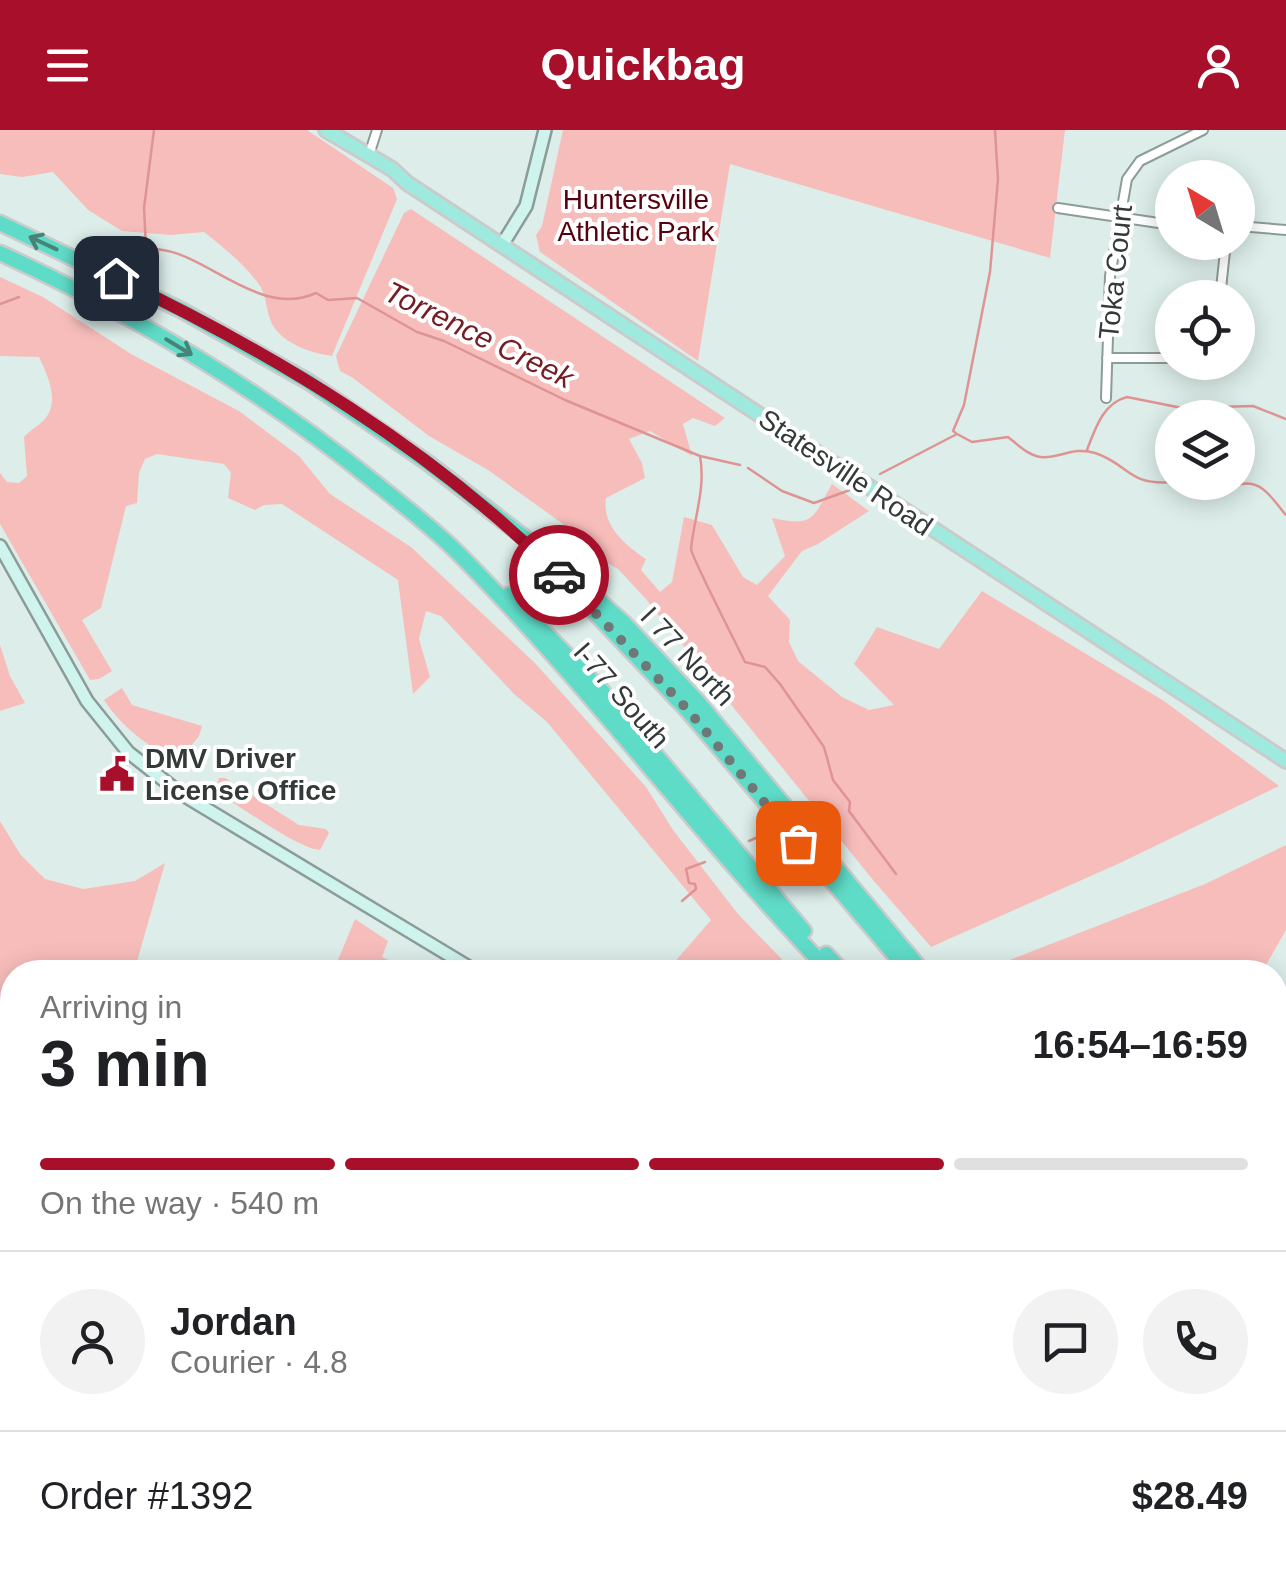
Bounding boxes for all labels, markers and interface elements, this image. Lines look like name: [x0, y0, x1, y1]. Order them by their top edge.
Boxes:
icon: menu: [40, 38, 95, 93]
icon: person: [1191, 38, 1246, 93]
text: Quickbag: [540, 39, 746, 90]
north arrow: [1155, 160, 1255, 260]
map controls: [1155, 160, 1255, 500]
park label: Huntersville Athletic Park: [557, 184, 716, 247]
street label: Toka Court: [1093, 203, 1138, 341]
one-way arrow: [29, 233, 59, 252]
pin: [74, 236, 159, 321]
icon: home: [89, 251, 144, 306]
water label: Torrence Creek: [380, 275, 581, 395]
button: locate: [1155, 280, 1255, 380]
one-way arrow: [164, 337, 193, 357]
button: layers: [1155, 400, 1255, 500]
street label: Statesville Road: [753, 403, 938, 542]
courier: [509, 525, 609, 625]
icon: car: [532, 548, 587, 603]
street label: I 77 North: [634, 601, 741, 712]
street label: I-77 South: [568, 636, 676, 754]
place label: DMV Driver License Office: [145, 743, 336, 806]
public building icon: DMV Driver License Office: [98, 755, 136, 793]
pin: [756, 801, 841, 886]
icon: bag: [771, 816, 826, 871]
text: Arriving in: [40, 989, 182, 1025]
text: 16:54–16:59: [1032, 1024, 1248, 1066]
text: 3 min: [40, 1027, 210, 1100]
text: On the way · 540 m: [40, 1185, 319, 1221]
button: person: [40, 1289, 145, 1394]
button: chat: [1013, 1289, 1118, 1394]
button: phone: [1143, 1289, 1248, 1394]
text: Jordan: [170, 1301, 297, 1343]
text: Courier · 4.8: [170, 1344, 348, 1380]
text: Order #1392: [40, 1475, 253, 1517]
text: $28.49: [1132, 1475, 1248, 1517]

